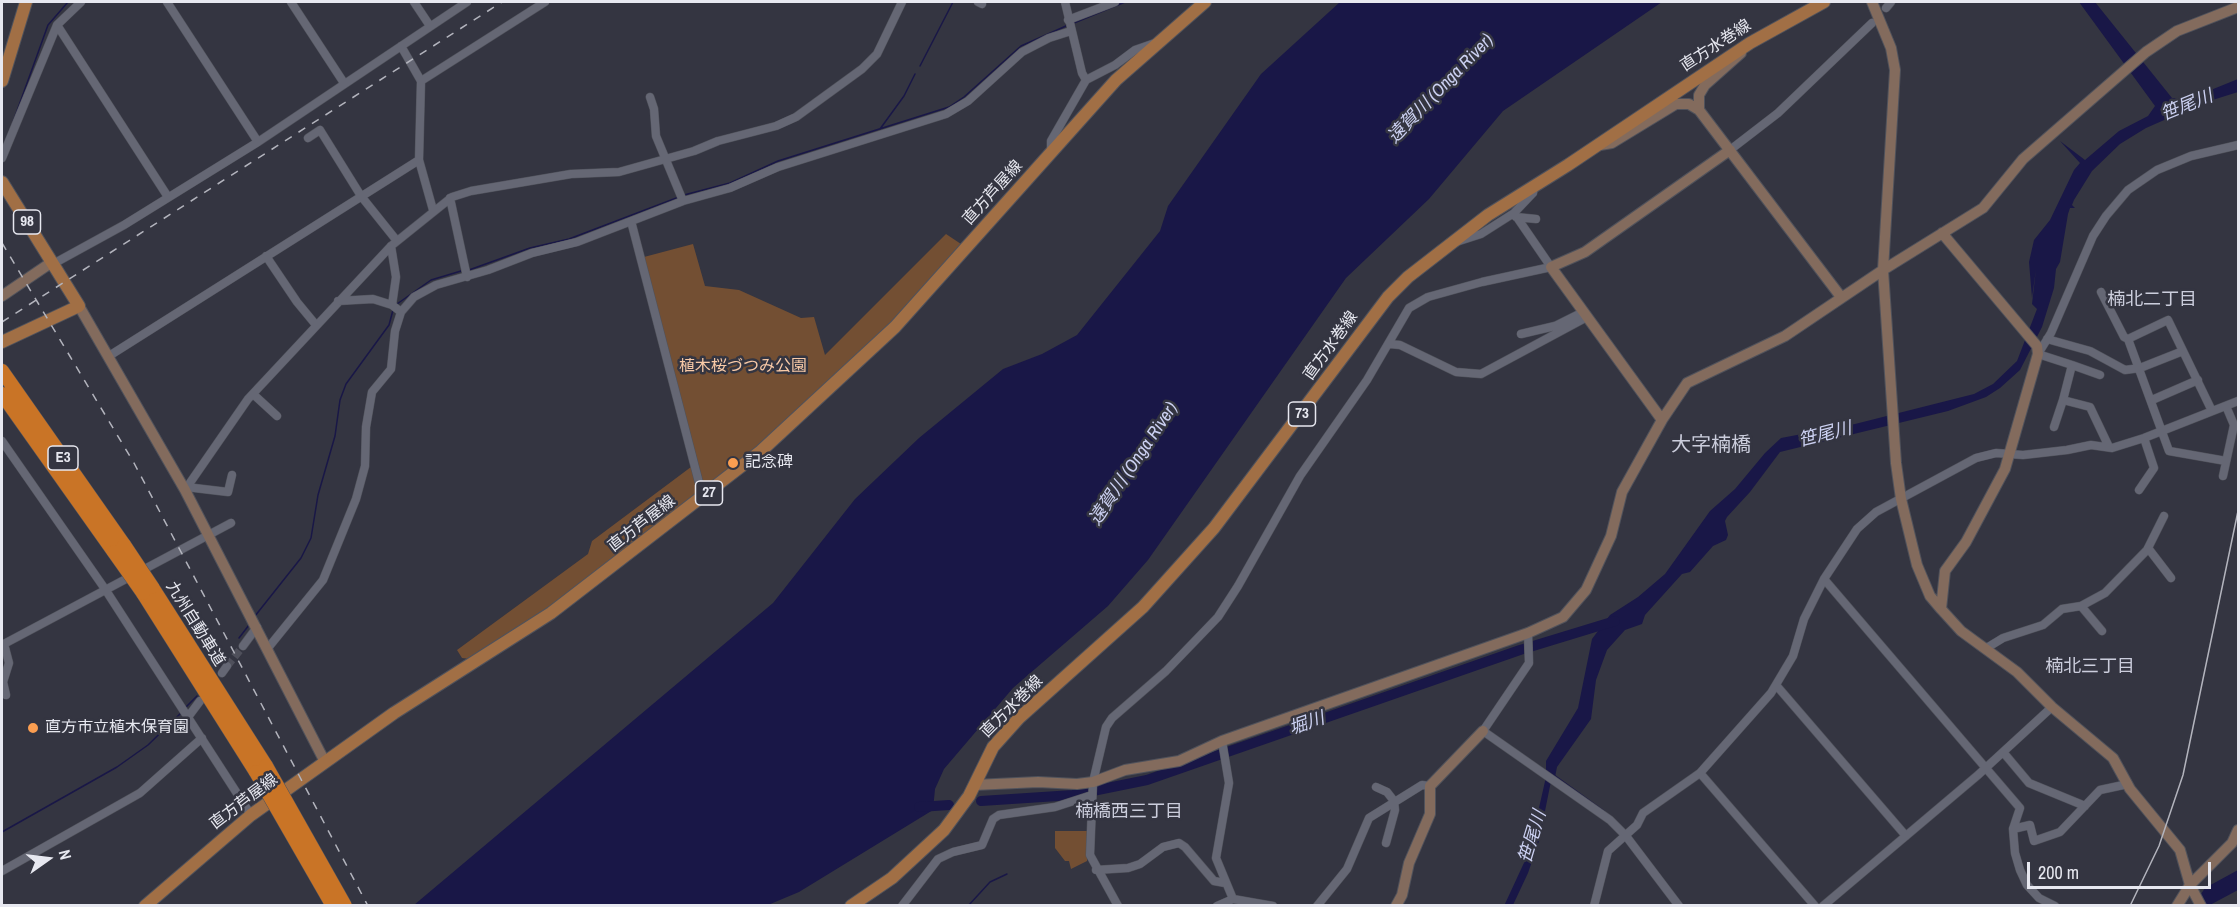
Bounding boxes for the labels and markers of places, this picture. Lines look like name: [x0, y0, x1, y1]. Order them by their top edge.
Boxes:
place label: 記念碑: [745, 453, 793, 473]
marker: 記念碑: [726, 456, 740, 470]
place label: 直方市立植木保育園: [45, 718, 189, 738]
marker: 直方市立植木保育園: [26, 721, 40, 735]

